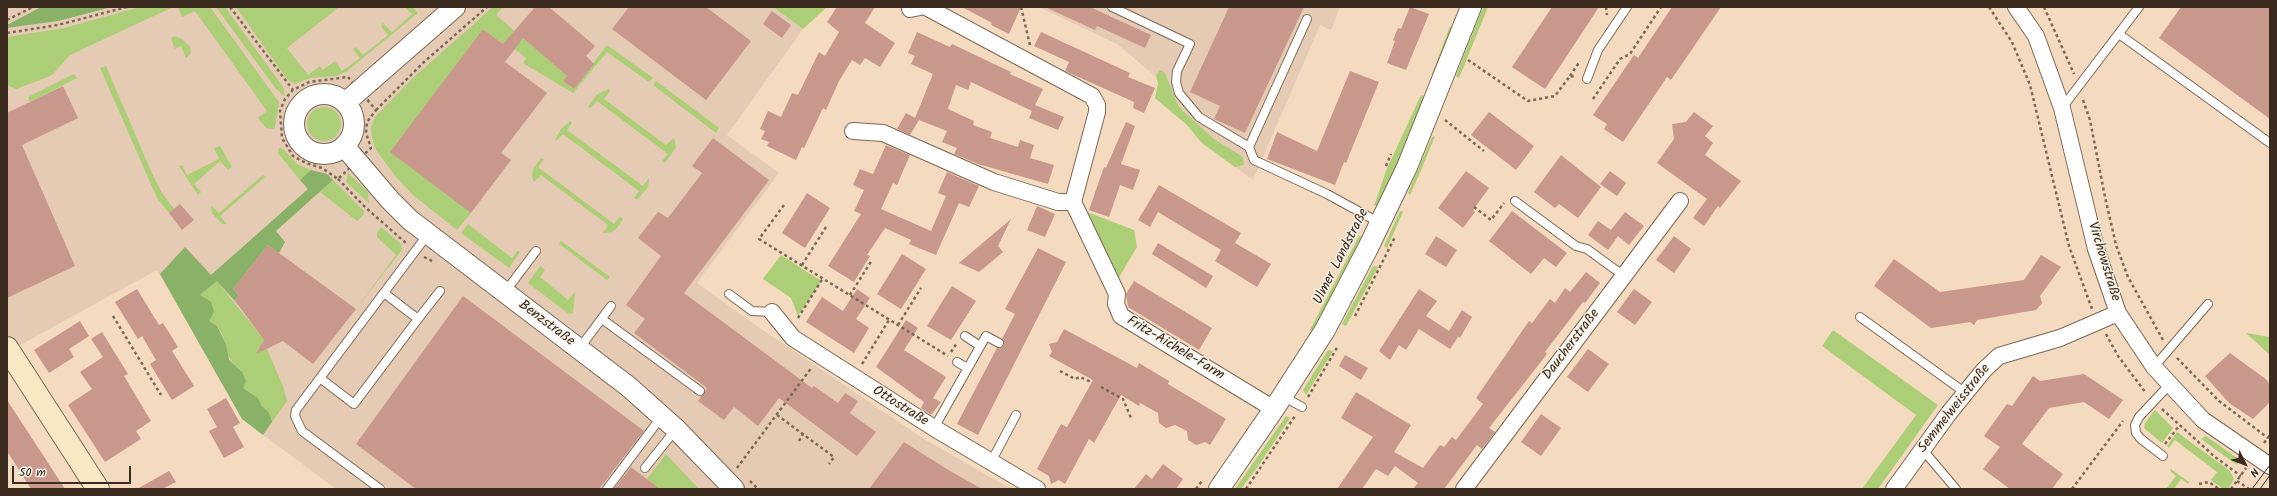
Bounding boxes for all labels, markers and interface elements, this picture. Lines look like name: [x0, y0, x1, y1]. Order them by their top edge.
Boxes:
street label: Ulmer Landstraße: [1311, 206, 1373, 308]
street label: Virchowstraße: [2083, 220, 2123, 304]
street label: Benzstraße: [515, 297, 577, 351]
street label: Daucherstraße: [1540, 306, 1604, 384]
street label: Fritz-Aichele-Farm: [1123, 313, 1227, 385]
street label: Semmelweisstraße: [1915, 361, 1995, 457]
street label: Ottostraße: [869, 383, 931, 431]
north arrow: [2225, 444, 2265, 484]
scale bar: [14, 458, 133, 484]
text: 50 m: [19, 463, 46, 482]
text: N: [2245, 463, 2263, 481]

